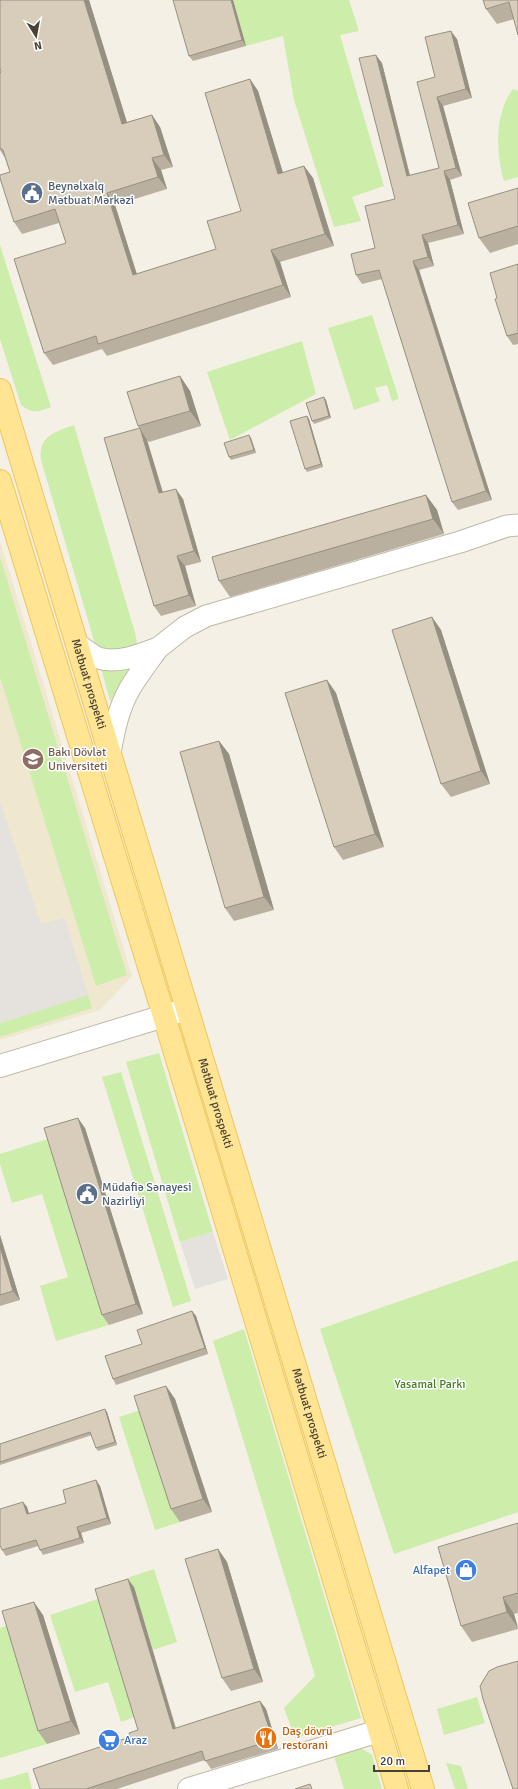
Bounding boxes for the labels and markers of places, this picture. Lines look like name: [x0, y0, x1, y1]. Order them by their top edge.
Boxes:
place label: Beynəlxalq Mətbuat Mərkəzi: [48, 179, 134, 208]
public building icon: Beynəlxalq Mətbuat Mərkəzi: [19, 180, 45, 206]
place label: Bakı Dövlət Universiteti: [48, 745, 108, 774]
school or university icon: Bakı Dövlət Universiteti: [20, 746, 46, 772]
place label: Müdafiə Sənayesi Nazirliyi: [102, 1180, 191, 1209]
public building icon: Müdafiə Sənayesi Nazirliyi: [74, 1181, 100, 1207]
shop icon: Alfapet: [453, 1557, 479, 1583]
place label: Alfapet: [413, 1563, 450, 1578]
place label: Daş dövrü restorani: [282, 1724, 333, 1753]
restaurant icon: Daş dövrü restorani: [253, 1725, 279, 1751]
supermarket icon: Araz: [96, 1727, 122, 1753]
place label: Araz: [124, 1733, 147, 1748]

